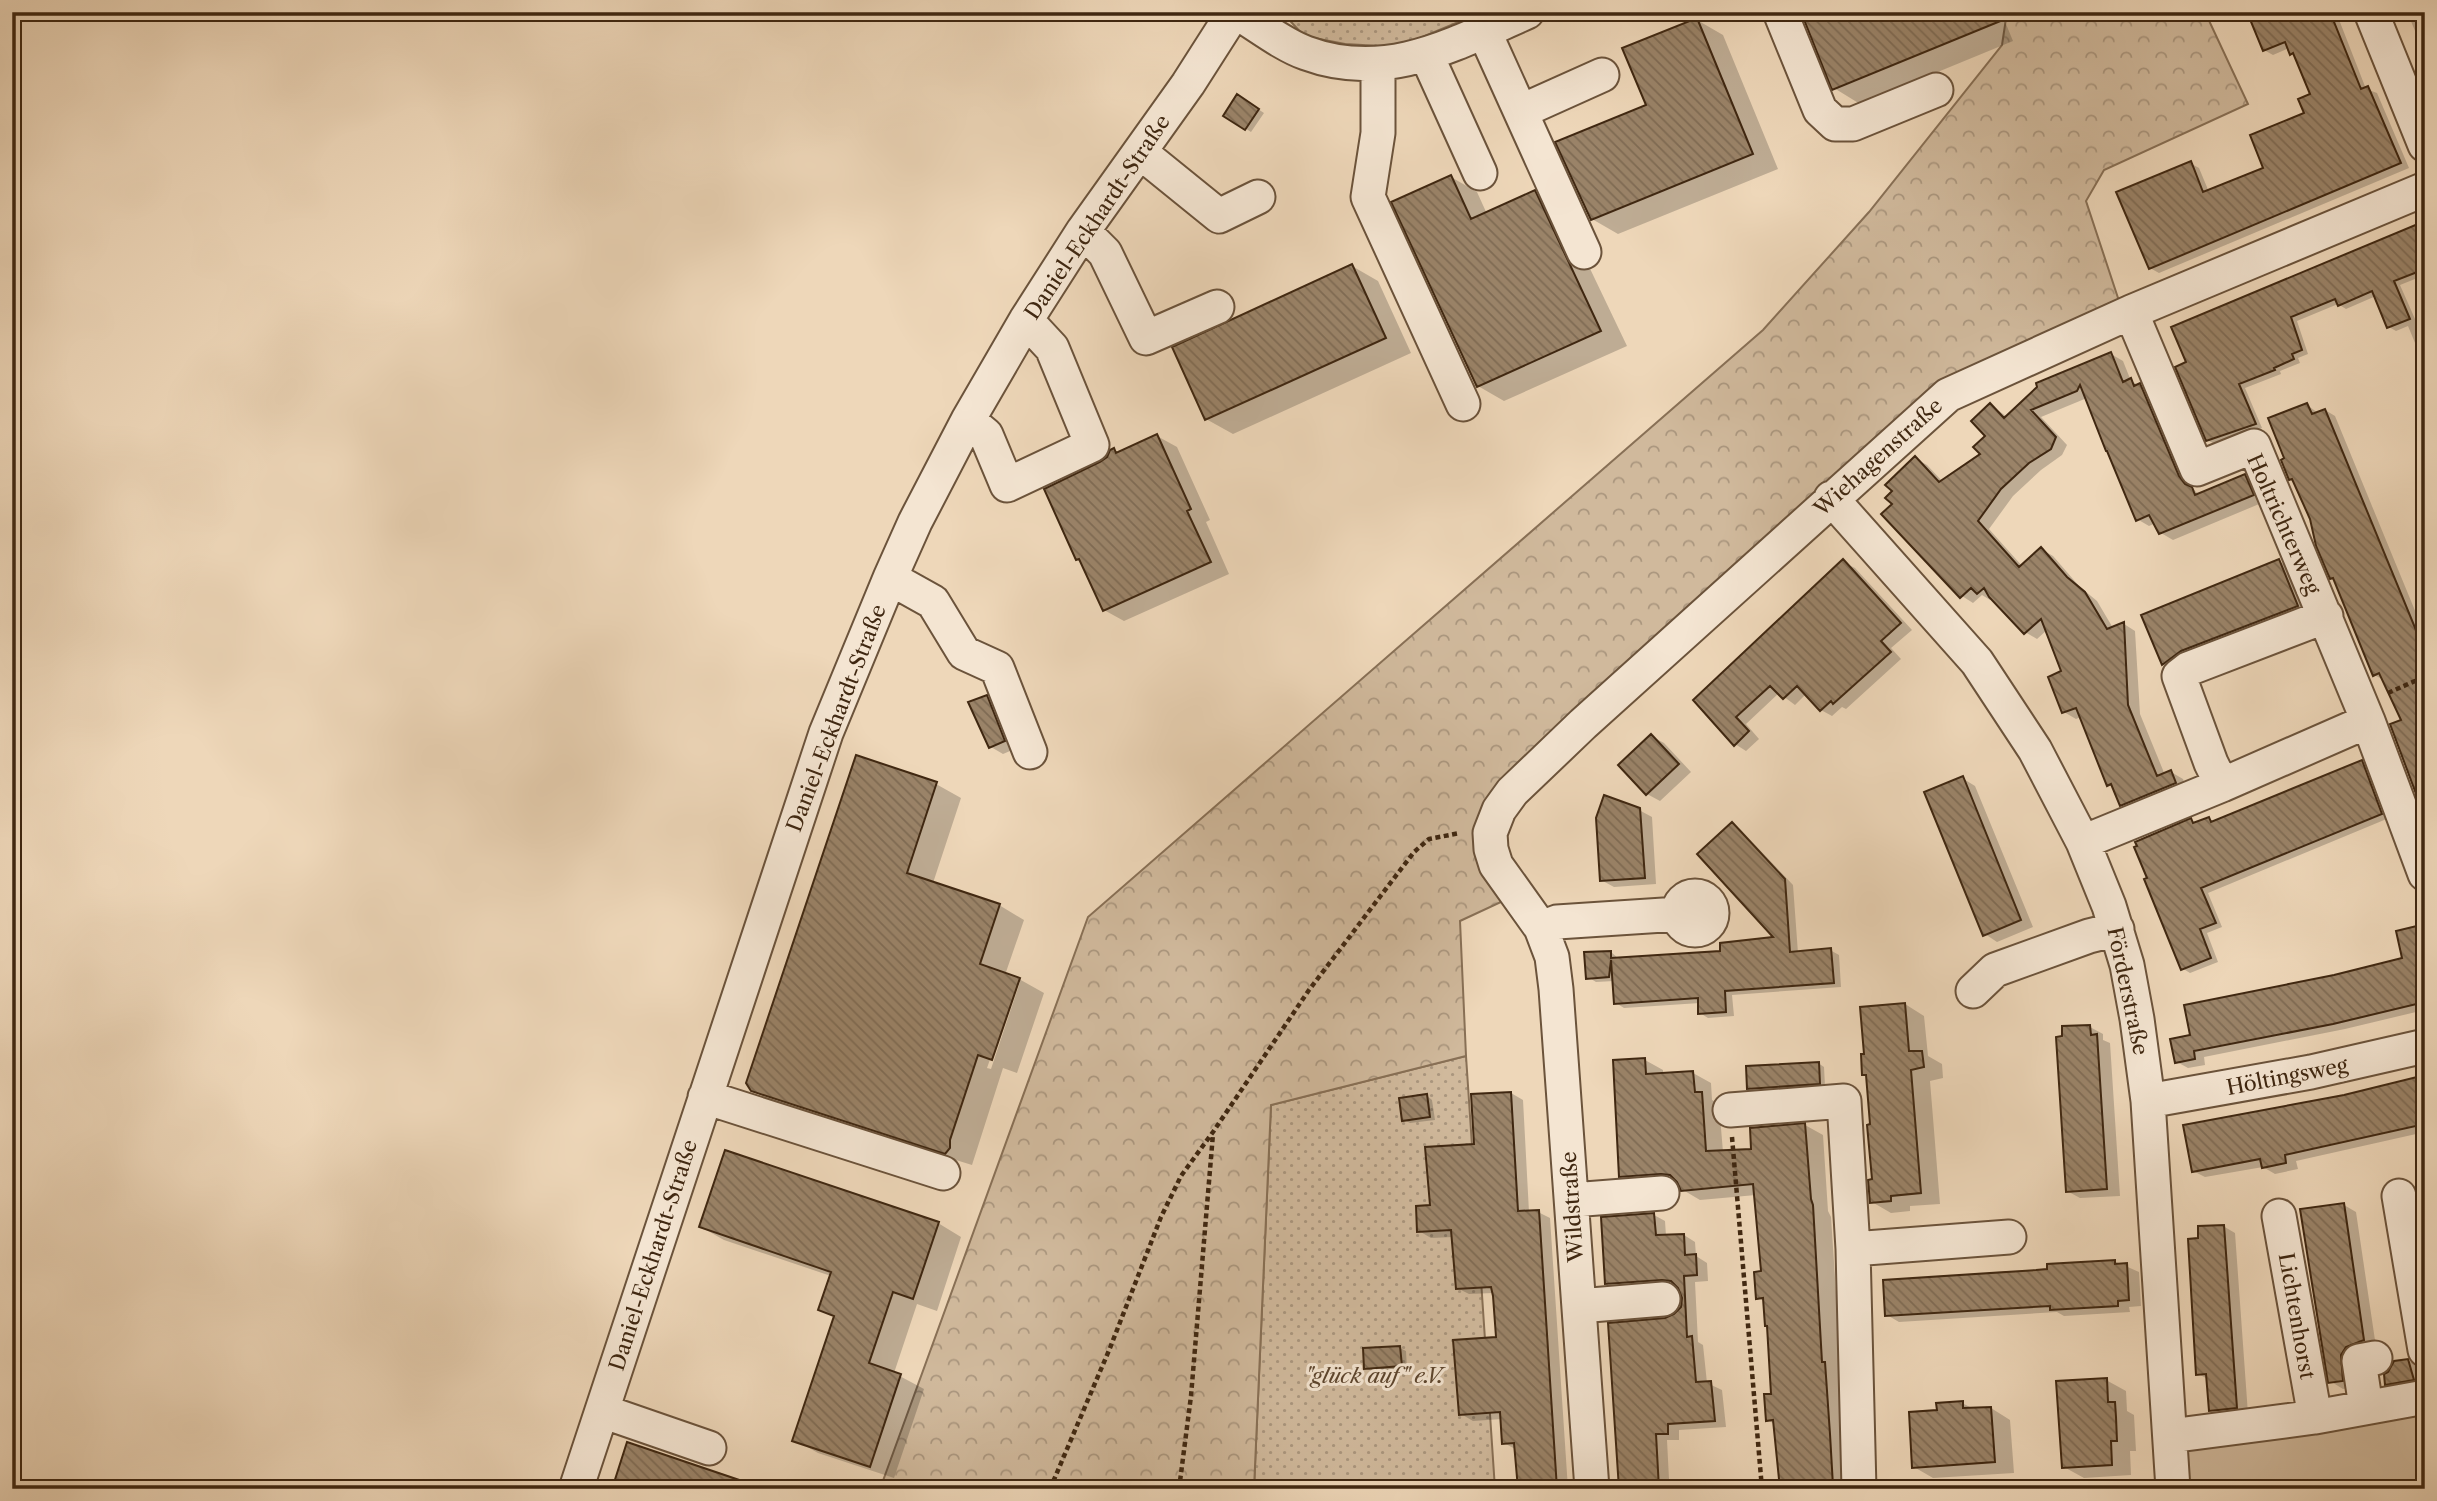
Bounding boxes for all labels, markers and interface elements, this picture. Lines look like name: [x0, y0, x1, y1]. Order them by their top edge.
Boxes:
street label: Daniel-Eckhardt-Straße: [1019, 110, 1175, 324]
street label: Wiehagenstraße: [1808, 393, 1947, 522]
street label: Holtrichterweg: [2242, 450, 2327, 599]
street label: Daniel-Eckhardt-Straße: [781, 601, 891, 835]
street label: Förderstraße: [2102, 925, 2154, 1057]
street label: Höltingsweg: [2224, 1052, 2351, 1100]
street label: Daniel-Eckhardt-Straße: [604, 1136, 702, 1374]
street label: Wildstraße: [1556, 1151, 1588, 1264]
street label: Lichtenhorst: [2274, 1251, 2321, 1382]
park label: "glück auf" e.V.: [1304, 1363, 1446, 1388]

